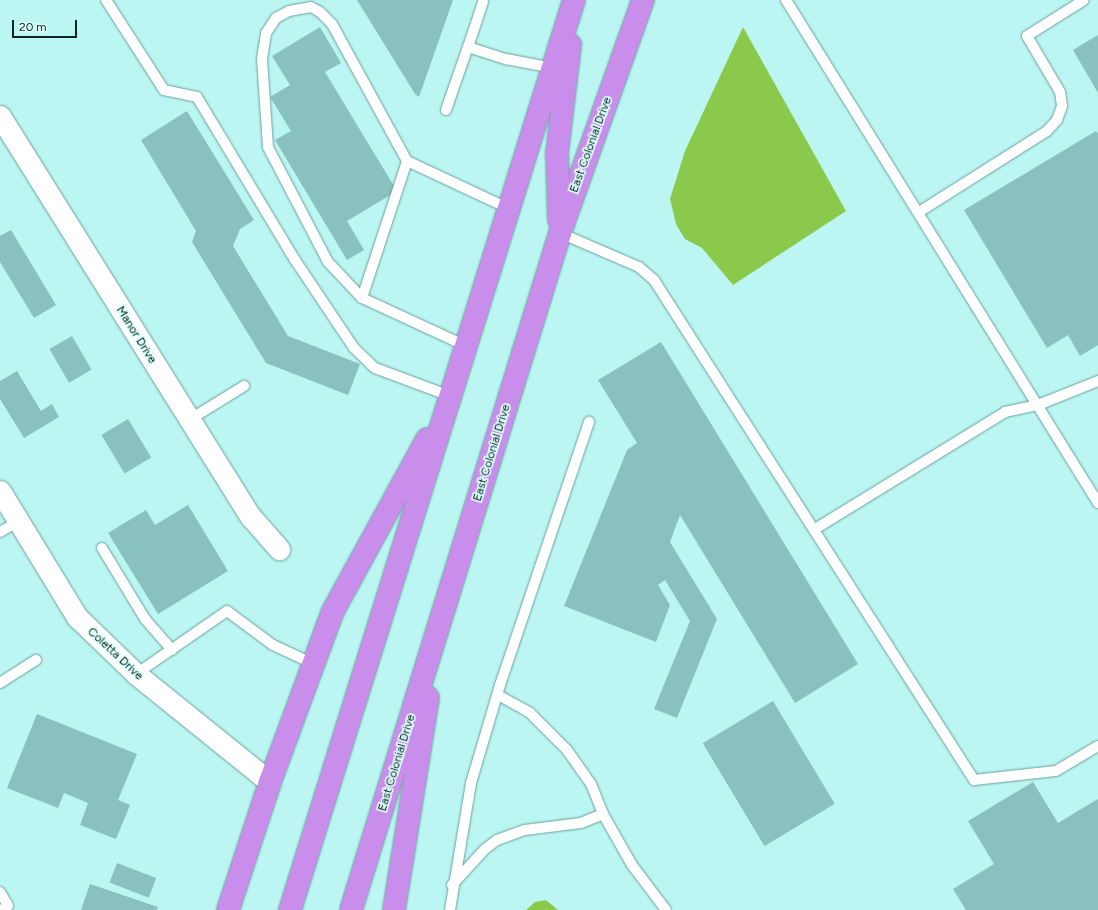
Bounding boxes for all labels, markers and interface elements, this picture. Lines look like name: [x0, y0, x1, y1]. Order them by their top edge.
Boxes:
scale bar: [14, 12, 79, 38]
text: 20 m: [19, 20, 47, 34]
street label: East Colonial Drive: [567, 95, 615, 195]
street label: Manor Drive: [113, 304, 159, 366]
street label: East Colonial Drive: [470, 403, 514, 503]
street label: Coletta Drive: [84, 625, 146, 683]
street label: East Colonial Drive: [375, 713, 419, 813]

